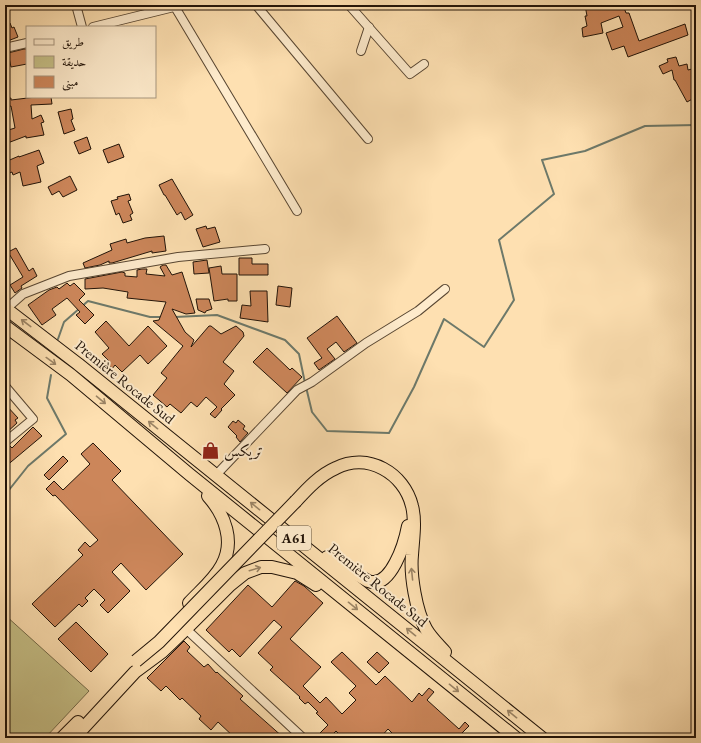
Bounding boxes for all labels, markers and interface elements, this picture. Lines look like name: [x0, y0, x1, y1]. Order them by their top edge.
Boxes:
legend: [26, 26, 156, 98]
text: طريق: [62, 34, 84, 50]
text: حديقة: [62, 54, 86, 70]
text: مبنى: [62, 74, 78, 91]
one-way arrow: [20, 319, 31, 328]
street label: Première Rocade Sud: [72, 335, 179, 428]
one-way arrow: [45, 356, 56, 365]
one-way arrow: [95, 395, 106, 404]
one-way arrow: [148, 421, 159, 429]
shop icon: تريكس: [201, 441, 221, 461]
place label: تريكس: [224, 441, 263, 461]
one-way arrow: [249, 502, 260, 511]
road number: A61: [277, 526, 311, 550]
street label: Première Rocade Sud: [325, 538, 432, 631]
one-way arrow: [248, 565, 261, 572]
one-way arrow: [408, 567, 416, 580]
one-way arrow: [347, 602, 358, 611]
one-way arrow: [405, 627, 416, 636]
one-way arrow: [449, 683, 460, 692]
one-way arrow: [506, 709, 517, 718]

